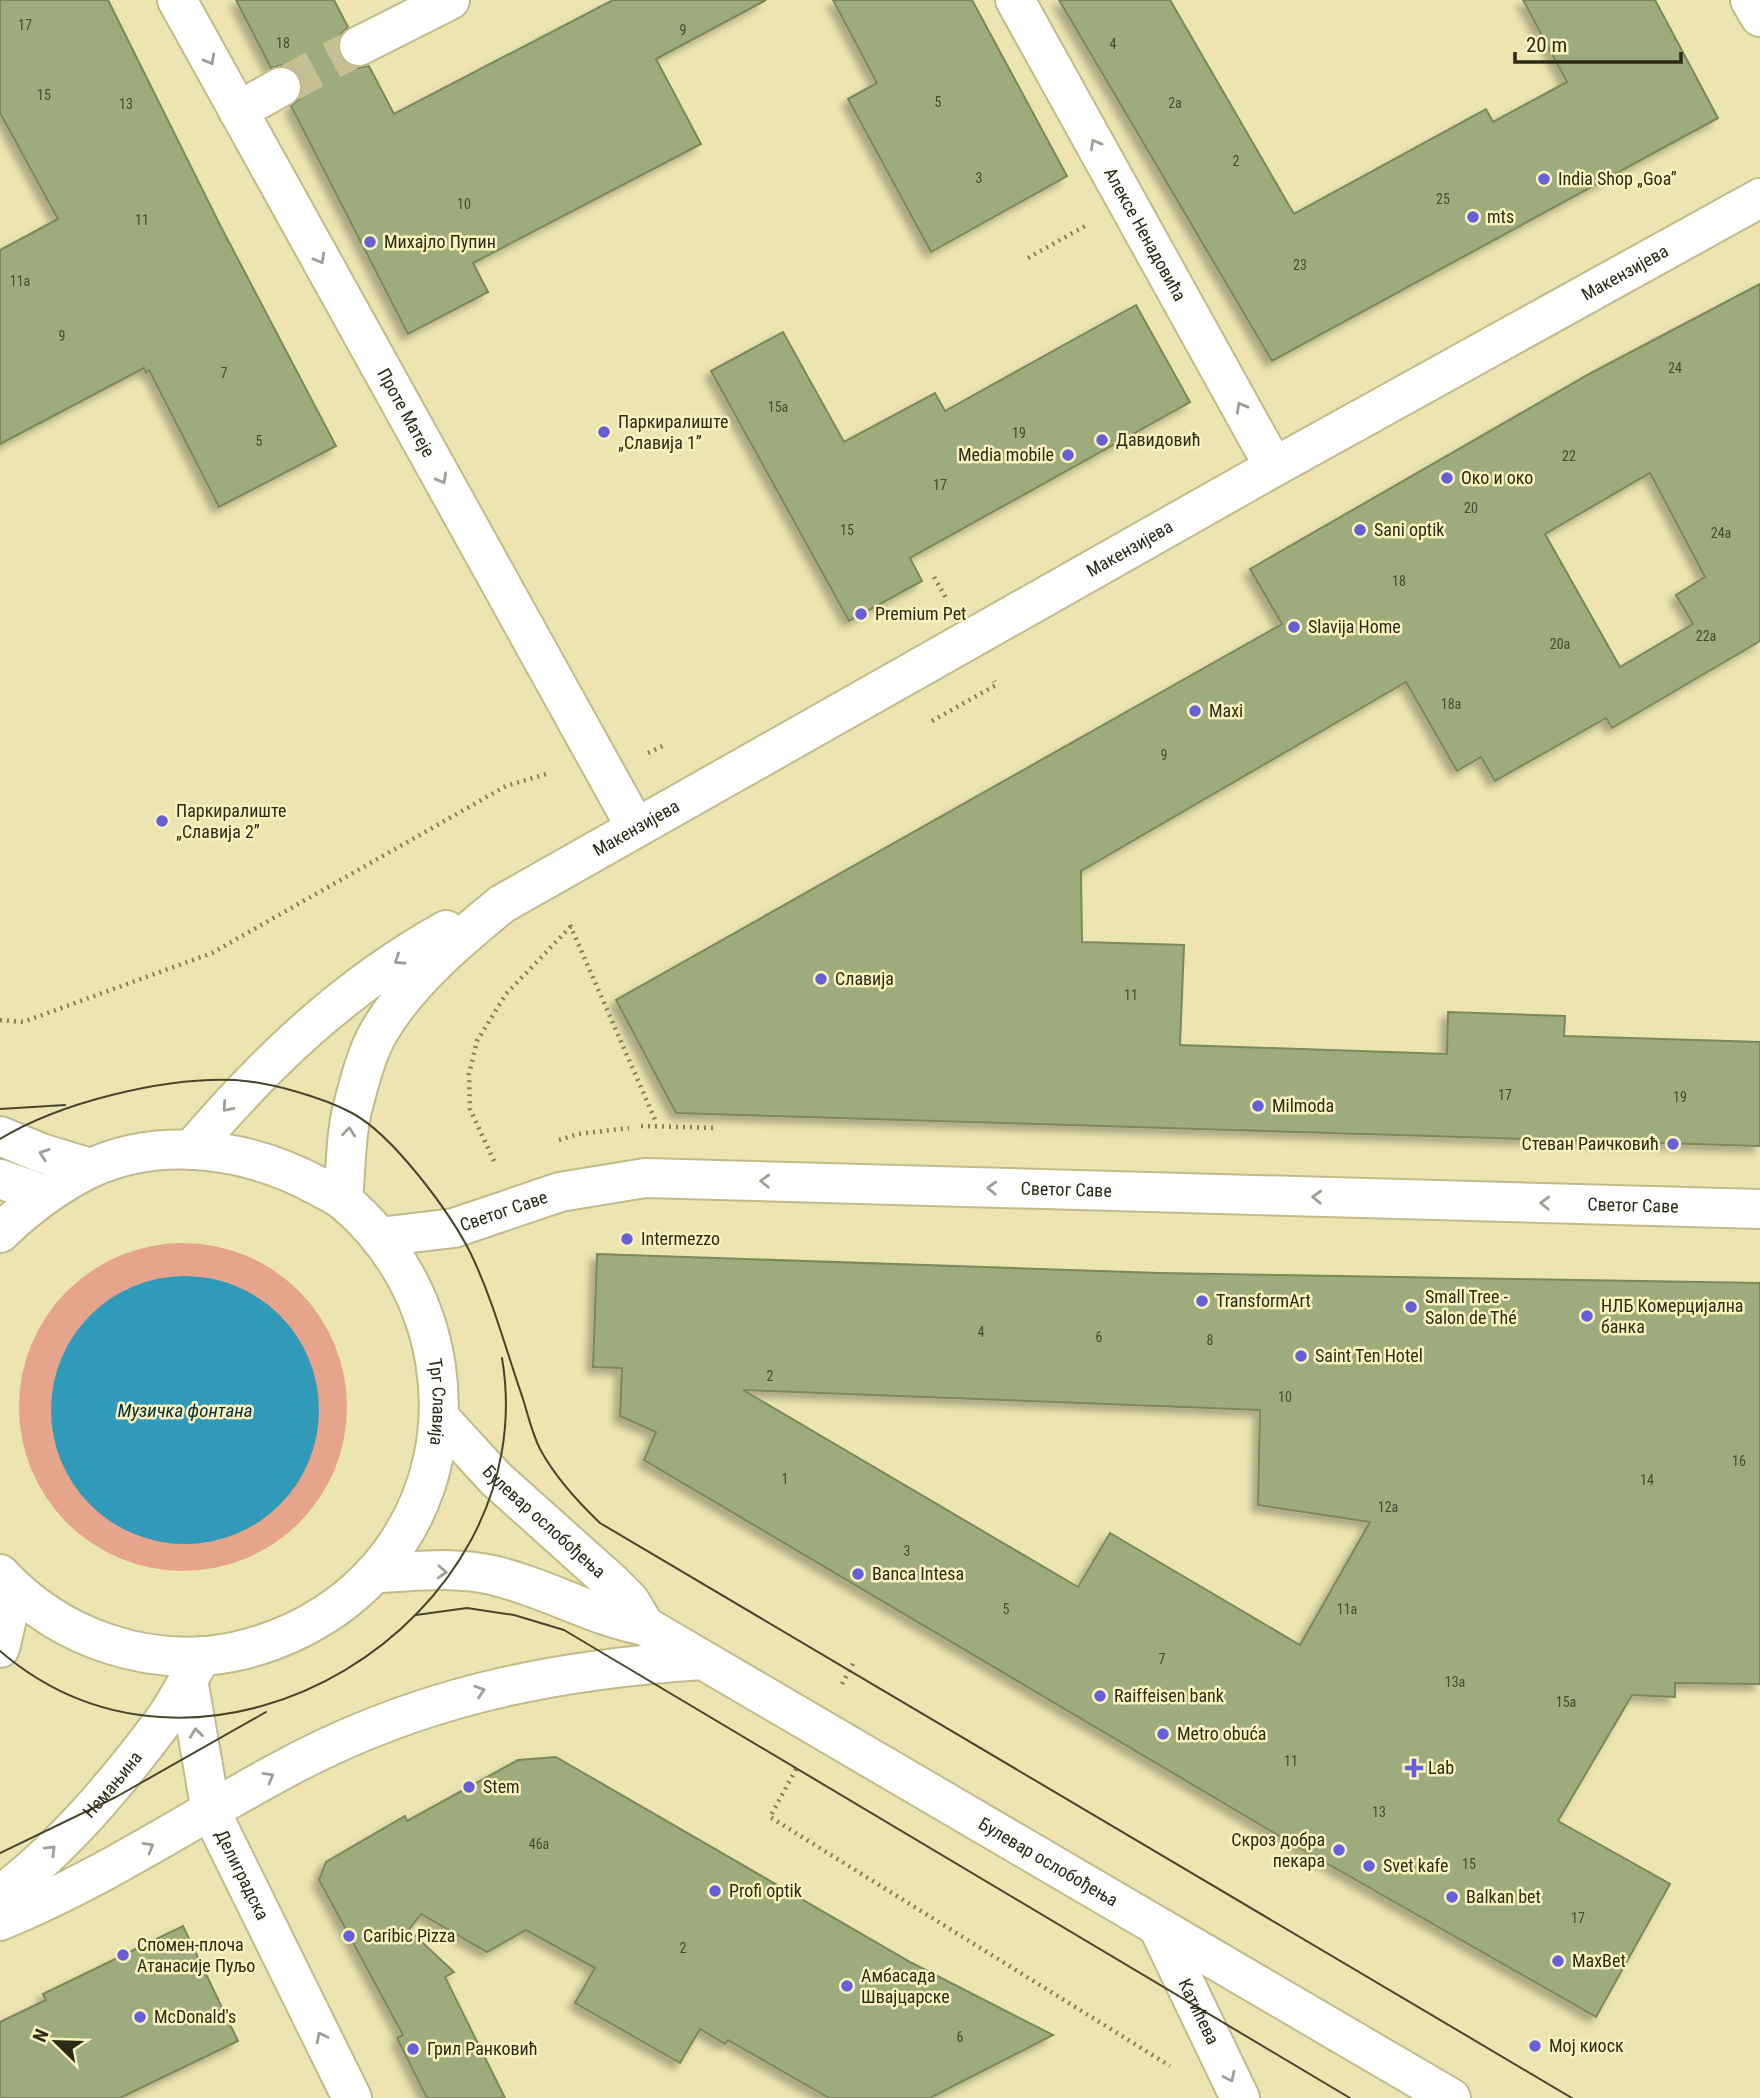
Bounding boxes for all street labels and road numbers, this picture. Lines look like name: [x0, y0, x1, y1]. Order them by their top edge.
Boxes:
street label: Алексе Ненадовића: [1100, 164, 1191, 305]
street label: Макензијева: [1578, 240, 1672, 305]
street label: Проте Матеје: [373, 364, 439, 461]
street label: Макензијева: [1083, 516, 1176, 581]
street label: Макензијева: [589, 795, 683, 860]
street label: Светог Саве: [1020, 1177, 1112, 1201]
street label: Светог Саве: [457, 1186, 550, 1235]
street label: Светог Саве: [1587, 1193, 1679, 1217]
street label: Трг Славија: [425, 1357, 450, 1447]
street label: Булевар ослобођења: [479, 1461, 610, 1582]
street label: Немањина: [78, 1747, 146, 1822]
street label: Булевар ослобођења: [975, 1813, 1122, 1911]
street label: Делиградска: [211, 1826, 274, 1923]
street label: Катићева: [1174, 1975, 1224, 2048]

